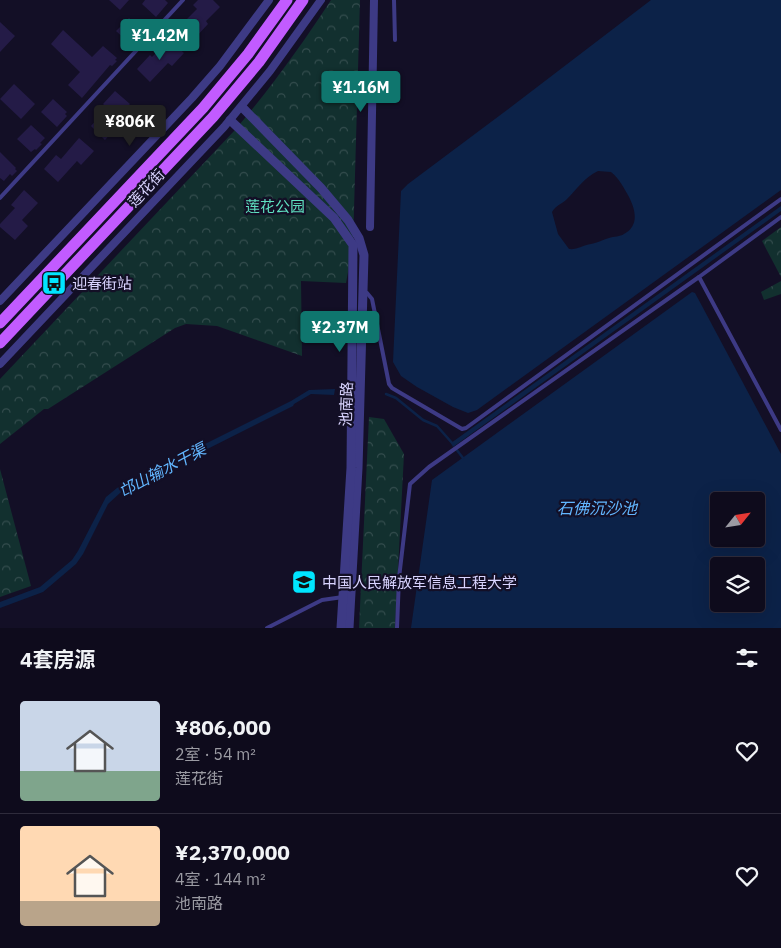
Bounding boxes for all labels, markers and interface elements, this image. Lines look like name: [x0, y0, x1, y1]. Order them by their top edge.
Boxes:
pin: ¥1.42M: [119, 18, 201, 61]
text: ¥1.42M: [131, 25, 189, 45]
pin: ¥1.16M: [320, 70, 402, 113]
text: ¥1.16M: [332, 77, 390, 97]
pin: ¥806K: [95, 104, 165, 147]
text: ¥806K: [105, 111, 155, 131]
street label: 莲花街: [124, 165, 168, 211]
park label: 莲花公园: [245, 197, 305, 216]
bus stop icon: 迎春街站: [41, 270, 67, 296]
place label: 迎春街站: [72, 274, 132, 293]
pin: ¥2.37M: [299, 310, 381, 353]
text: ¥2.37M: [311, 317, 369, 337]
street label: 池南路: [336, 381, 356, 427]
water label: 邙山输水干渠: [115, 438, 211, 501]
north arrow: [710, 492, 765, 548]
map controls: [710, 492, 765, 612]
water label: 石佛沉沙池: [557, 498, 639, 518]
button: layers: [710, 557, 765, 612]
school or university icon: 中国人民解放军信息工程大学: [291, 569, 317, 595]
place label: 中国人民解放军信息工程大学: [322, 573, 517, 592]
icon: filters: [733, 644, 761, 672]
text: 4套房源: [20, 645, 96, 673]
text: ¥806,000: [175, 713, 271, 741]
icon: home: [60, 721, 120, 781]
icon: heart: [733, 737, 761, 765]
text: 2室 · 54 m²: [175, 744, 256, 764]
text: 莲花街: [175, 768, 223, 788]
text: ¥2,370,000: [175, 838, 290, 866]
icon: home: [60, 846, 120, 906]
icon: heart: [733, 862, 761, 890]
text: 4室 · 144 m²: [175, 869, 265, 889]
text: 池南路: [175, 893, 223, 913]

